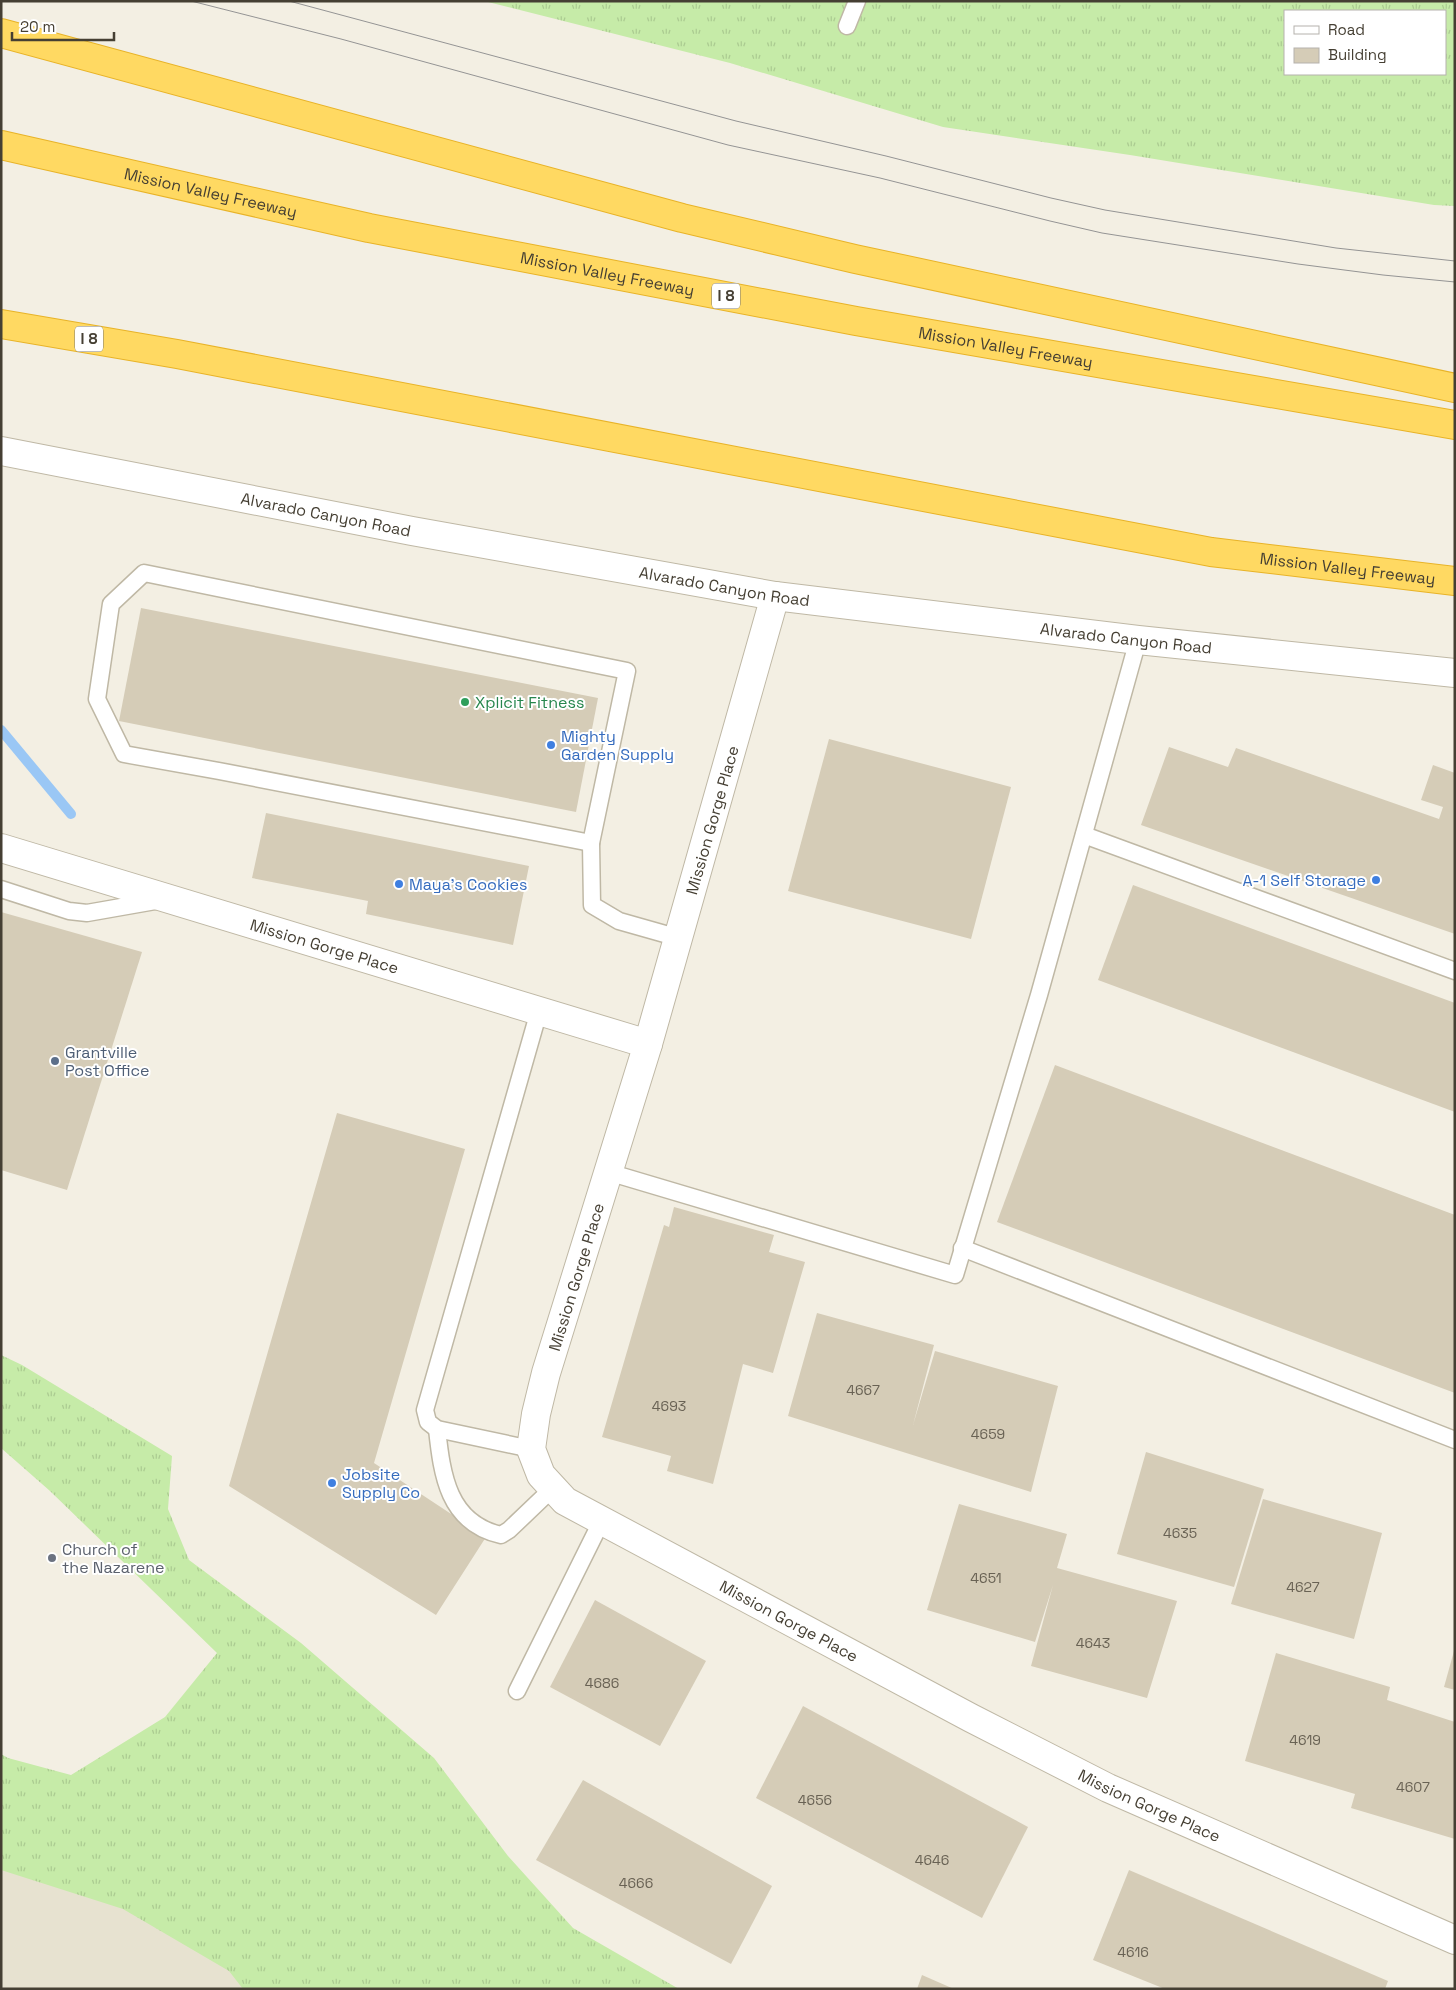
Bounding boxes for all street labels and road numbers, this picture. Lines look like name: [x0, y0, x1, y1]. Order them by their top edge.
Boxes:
street label: Mission Valley Freeway: [122, 163, 299, 222]
street label: Mission Valley Freeway: [519, 247, 696, 301]
road number: I 8: [712, 284, 740, 308]
street label: Mission Valley Freeway: [917, 322, 1094, 373]
road number: I 8: [75, 326, 103, 352]
street label: Alvarado Canyon Road: [239, 488, 413, 542]
street label: Mission Valley Freeway: [1259, 548, 1437, 590]
street label: Alvarado Canyon Road: [637, 562, 811, 611]
street label: Alvarado Canyon Road: [1039, 618, 1213, 659]
street label: Mission Gorge Place: [681, 743, 744, 897]
street label: Mission Gorge Place: [248, 914, 401, 979]
street label: Mission Gorge Place: [544, 1200, 609, 1354]
street label: Mission Gorge Place: [716, 1576, 862, 1667]
street label: Mission Gorge Place: [1074, 1764, 1224, 1847]

